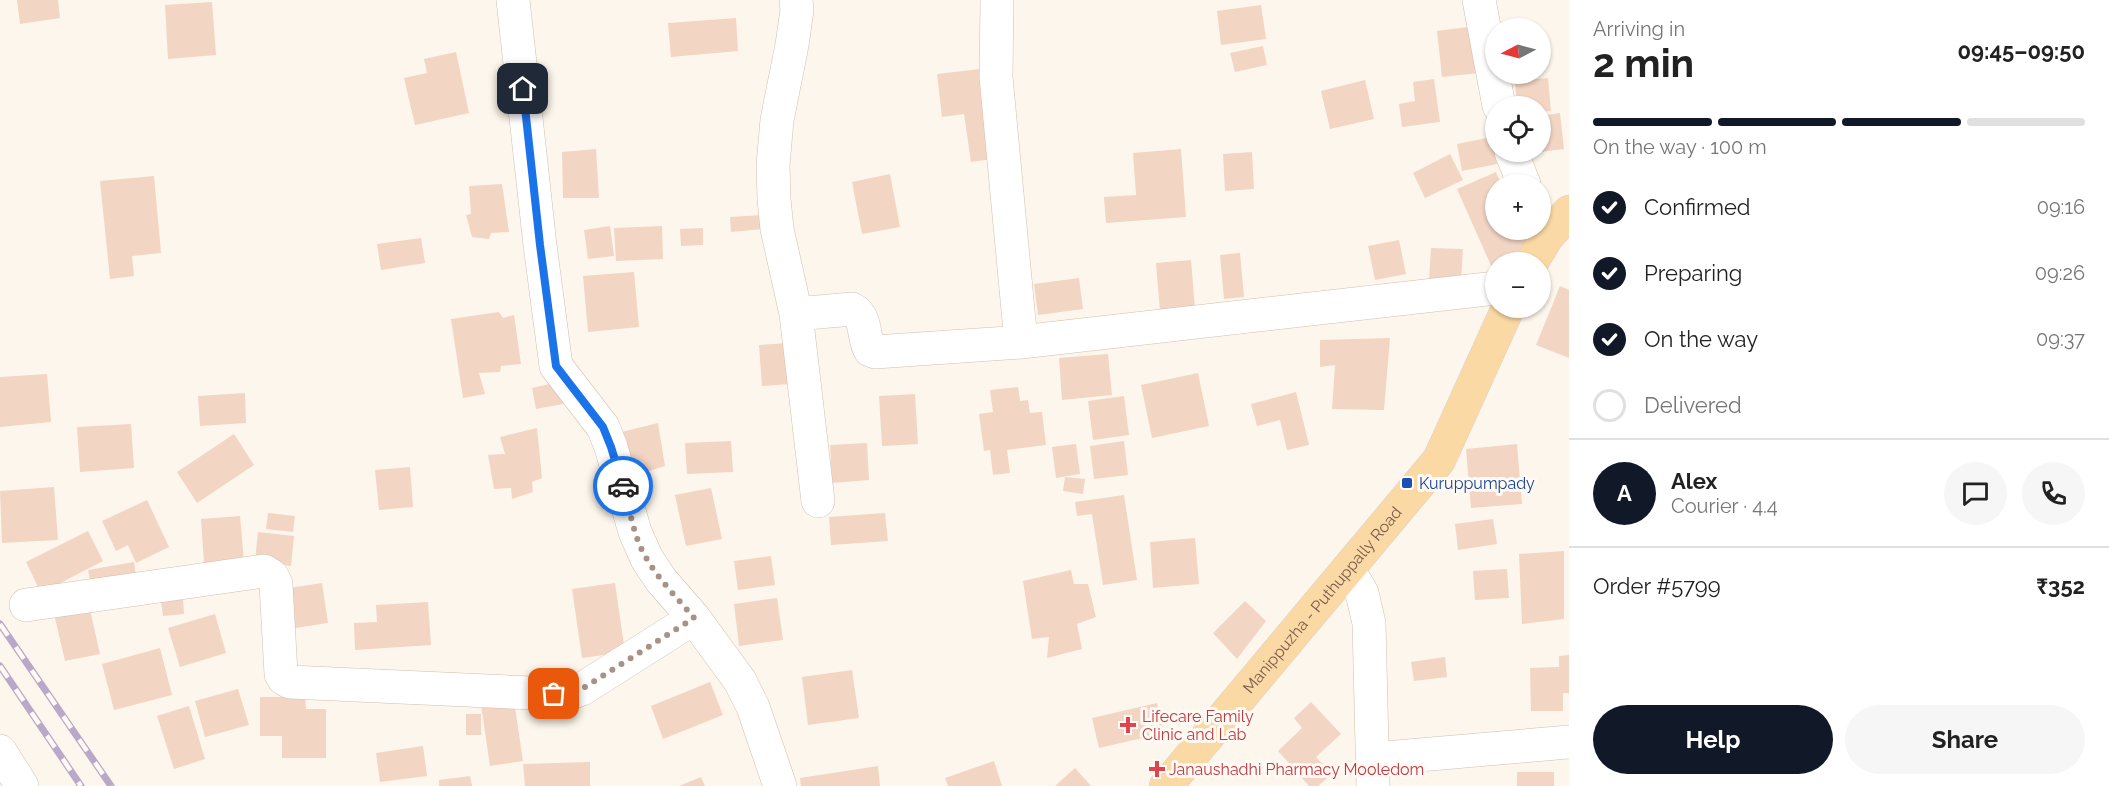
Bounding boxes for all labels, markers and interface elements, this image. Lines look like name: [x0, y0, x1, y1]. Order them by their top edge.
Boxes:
text: Arriving in: [1593, 17, 1685, 41]
north arrow: [1485, 18, 1551, 84]
map controls: [1485, 18, 1551, 318]
text: 09:45–09:50: [1957, 38, 2085, 64]
text: 2 min: [1593, 40, 1694, 86]
pin: [497, 63, 548, 114]
icon: home: [506, 72, 539, 105]
button: locate: [1485, 96, 1551, 162]
text: On the way · 100 m: [1593, 135, 1767, 159]
button: +: [1485, 174, 1551, 240]
icon: check: [1593, 191, 1626, 224]
text: Confirmed: [1644, 194, 1751, 220]
text: 09:16: [2037, 195, 2085, 219]
button: −: [1485, 252, 1551, 318]
icon: check: [1593, 257, 1626, 290]
text: Preparing: [1644, 260, 1742, 286]
text: 09:26: [2035, 261, 2085, 285]
icon: check: [1593, 323, 1626, 356]
text: On the way: [1644, 326, 1758, 352]
text: 09:37: [2036, 327, 2085, 351]
text: Delivered: [1644, 392, 1742, 418]
courier: [593, 456, 653, 516]
button: chat: [1944, 462, 2007, 525]
button: phone: [2022, 462, 2085, 525]
text: Alex: [1671, 468, 1717, 494]
icon: car: [607, 470, 640, 503]
place label: Kuruppumpady: [1419, 474, 1535, 493]
marker: Kuruppumpady: [1400, 476, 1414, 490]
text: A: [1617, 480, 1632, 506]
text: Courier · 4.4: [1671, 494, 1778, 518]
street label: Manippuzha - Puthuppally Road: [1239, 503, 1405, 697]
text: Order #5799: [1593, 573, 1721, 599]
text: ₹352: [2036, 573, 2085, 599]
pin: [528, 668, 579, 719]
icon: bag: [537, 677, 570, 710]
button: Help: [1593, 705, 1833, 774]
button: Share: [1845, 705, 2085, 774]
place label: Lifecare Family Clinic and Lab: [1142, 707, 1254, 744]
marker: Lifecare Family Clinic and Lab: [1119, 716, 1137, 734]
place label: Janaushadhi Pharmacy Mooledom: [1169, 760, 1424, 779]
marker: Janaushadhi Pharmacy Mooledom: [1150, 762, 1164, 776]

